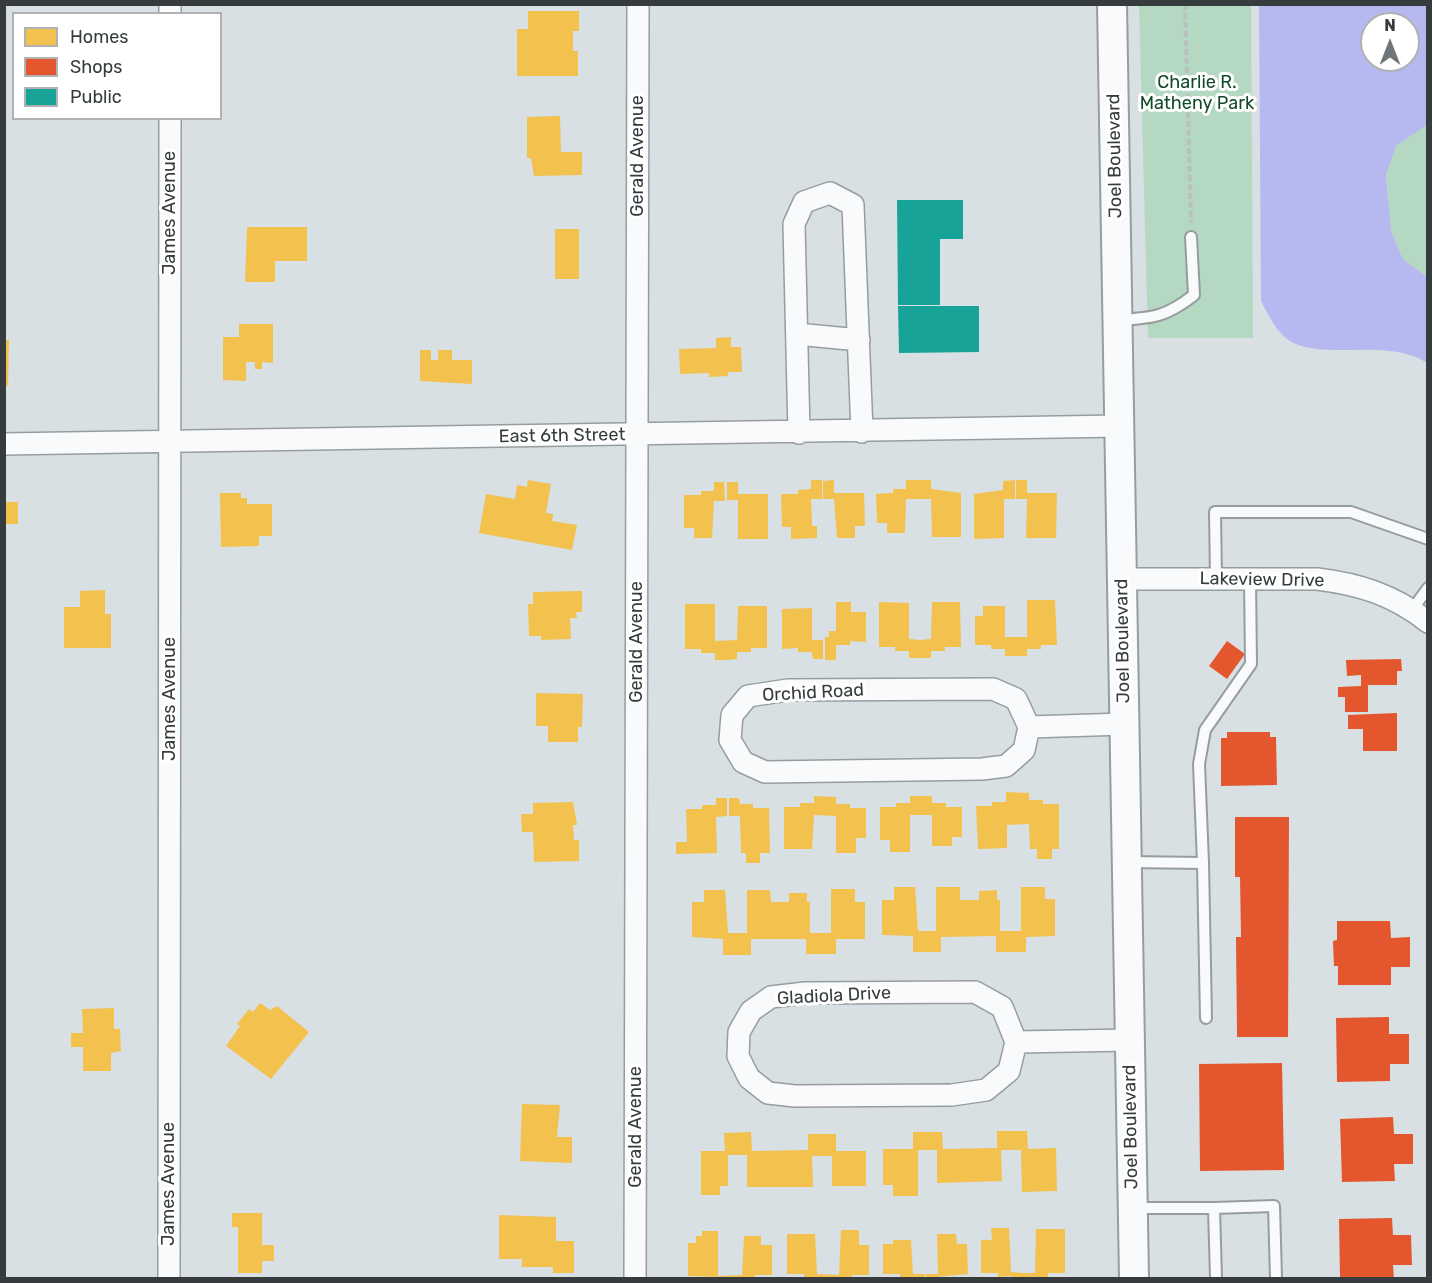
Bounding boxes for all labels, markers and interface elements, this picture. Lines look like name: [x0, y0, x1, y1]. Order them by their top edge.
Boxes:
legend: [12, 12, 222, 120]
north arrow: [1360, 12, 1420, 72]
text: N: [1384, 16, 1396, 35]
text: Homes: [70, 26, 128, 48]
text: Shops: [70, 56, 122, 78]
park label: Charlie R. Matheny Park: [1140, 72, 1254, 115]
text: Public: [70, 86, 122, 108]
street label: Joel Boulevard: [1103, 93, 1127, 219]
street label: Gerald Avenue: [627, 95, 649, 217]
street label: James Avenue: [159, 151, 181, 275]
street label: East 6th Street: [498, 424, 626, 448]
street label: Lakeview Drive: [1199, 568, 1325, 592]
street label: Joel Boulevard: [1111, 578, 1135, 704]
street label: Gerald Avenue: [626, 581, 648, 703]
street label: James Avenue: [159, 637, 181, 761]
street label: Orchid Road: [762, 680, 864, 706]
street label: Gladiola Drive: [777, 982, 891, 1010]
street label: Joel Boulevard: [1119, 1064, 1143, 1190]
street label: Gerald Avenue: [625, 1066, 647, 1188]
street label: James Avenue: [158, 1122, 180, 1246]

